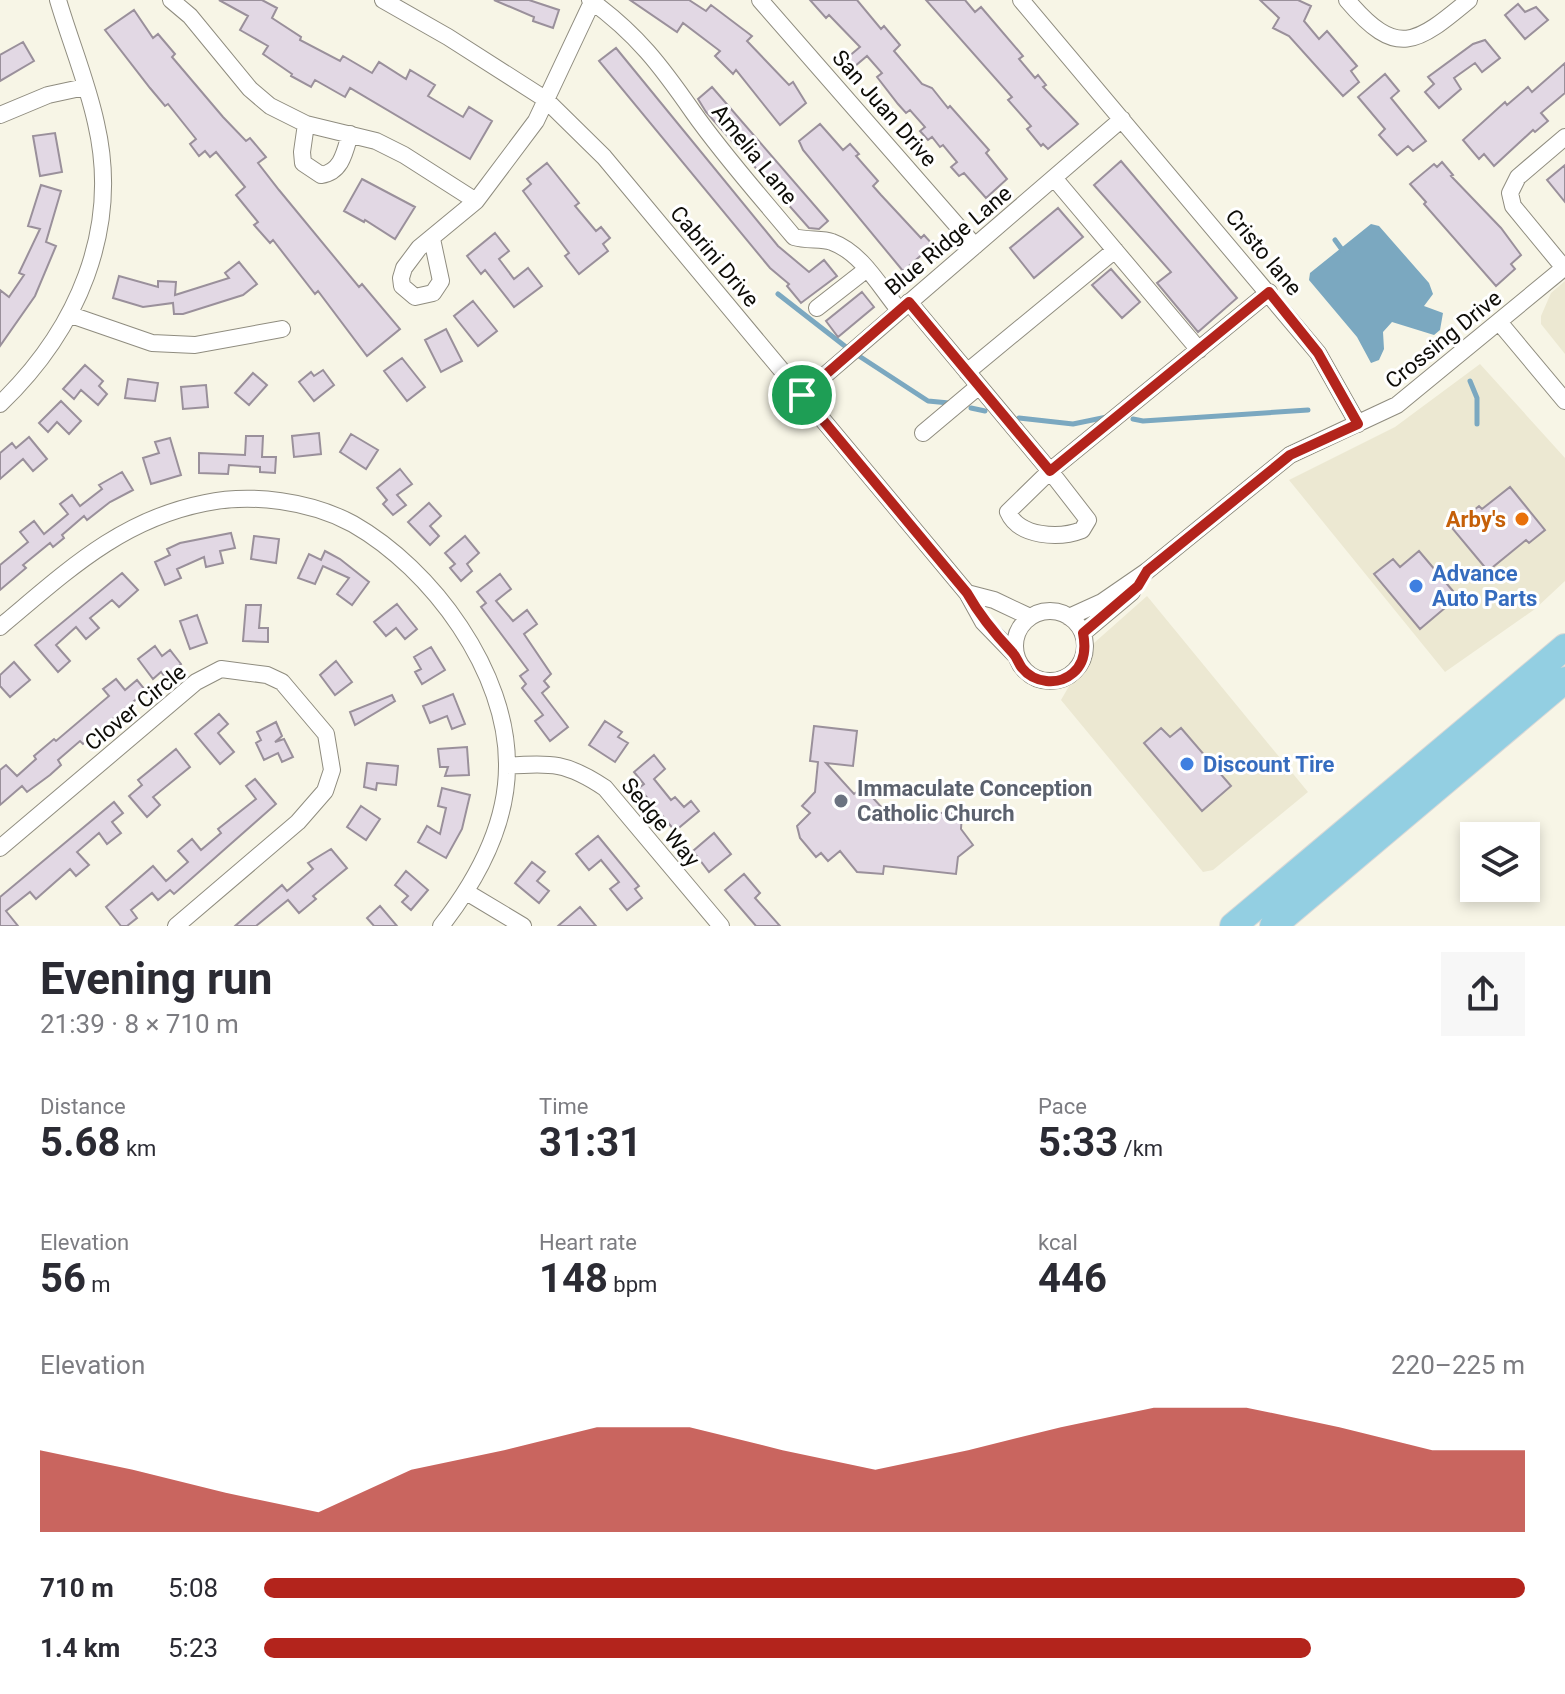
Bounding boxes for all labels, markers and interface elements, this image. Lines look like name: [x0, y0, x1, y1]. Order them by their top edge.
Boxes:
street label: San Juan Drive: [827, 45, 942, 172]
street label: Amelia Lane: [707, 99, 802, 209]
street label: Blue Ridge Lane: [880, 180, 1016, 300]
street label: Cabrini Drive: [665, 201, 764, 312]
street label: Cristo lane: [1220, 204, 1307, 300]
street label: Crossing Drive: [1380, 285, 1506, 394]
pin: [768, 361, 836, 429]
icon: arrive: [780, 373, 824, 417]
place label: Arby's: [1446, 507, 1506, 532]
marker: Arby's: [1513, 510, 1531, 528]
place label: Advance Auto Parts: [1432, 561, 1537, 611]
marker: Advance Auto Parts: [1407, 577, 1425, 595]
street label: Clover Circle: [80, 659, 191, 756]
place label: Discount Tire: [1203, 752, 1335, 777]
marker: Discount Tire: [1178, 755, 1196, 773]
street label: Sedge Way: [616, 773, 705, 872]
place label: Immaculate Conception Catholic Church: [857, 776, 1092, 826]
marker: Immaculate Conception Catholic Church: [832, 792, 850, 810]
map controls: [1460, 822, 1540, 902]
button: layers: [1460, 822, 1540, 902]
button: share: [1441, 952, 1525, 1036]
text: Evening run: [40, 953, 272, 1005]
text: 21:39 · 8 × 710 m: [40, 1009, 239, 1039]
text: Distance: [40, 1094, 126, 1119]
text: Time: [539, 1094, 588, 1119]
text: Pace: [1038, 1094, 1087, 1119]
text: 5.68: [40, 1119, 120, 1166]
text: 31:31: [539, 1119, 642, 1166]
text: 5:33: [1038, 1119, 1118, 1166]
text: km: [120, 1136, 156, 1161]
text: /km: [1118, 1136, 1163, 1161]
text: Elevation: [40, 1230, 129, 1255]
text: Heart rate: [539, 1230, 637, 1255]
text: kcal: [1038, 1230, 1078, 1255]
text: 56: [40, 1255, 86, 1302]
text: 148: [539, 1255, 608, 1302]
text: 446: [1038, 1255, 1107, 1302]
text: m: [86, 1272, 111, 1297]
text: bpm: [608, 1272, 657, 1297]
text: Elevation: [40, 1350, 145, 1380]
text: 220–225 m: [1391, 1350, 1525, 1380]
text: 710 m: [40, 1573, 114, 1603]
text: 5:08: [168, 1573, 218, 1603]
text: 1.4 km: [40, 1633, 120, 1663]
text: 5:23: [168, 1633, 218, 1663]

